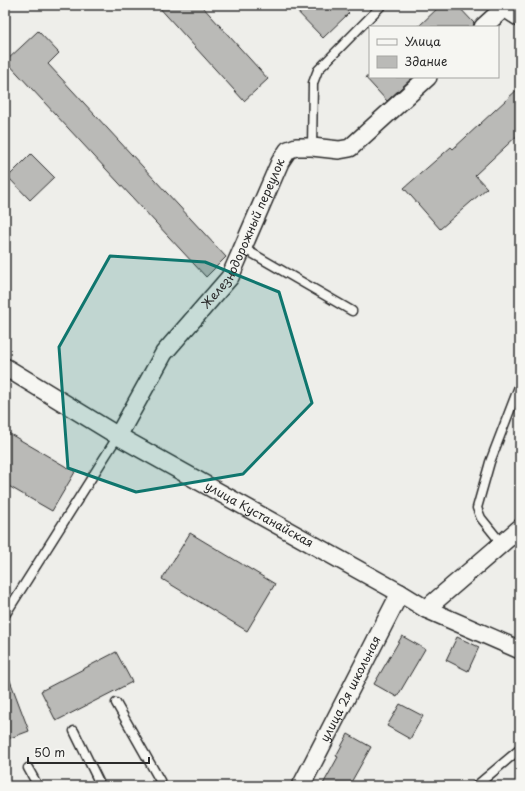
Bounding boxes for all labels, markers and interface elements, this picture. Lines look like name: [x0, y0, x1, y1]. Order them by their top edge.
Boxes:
legend: [369, 26, 499, 78]
text: Улица: [405, 32, 441, 50]
text: Здание: [405, 52, 447, 70]
street label: Железнодорожный переулок: [196, 154, 289, 312]
street label: улица Кустанайская: [202, 476, 317, 551]
street label: улица 2я школьная: [315, 632, 385, 745]
scale bar: [28, 739, 149, 765]
text: 50 m: [34, 743, 65, 761]

